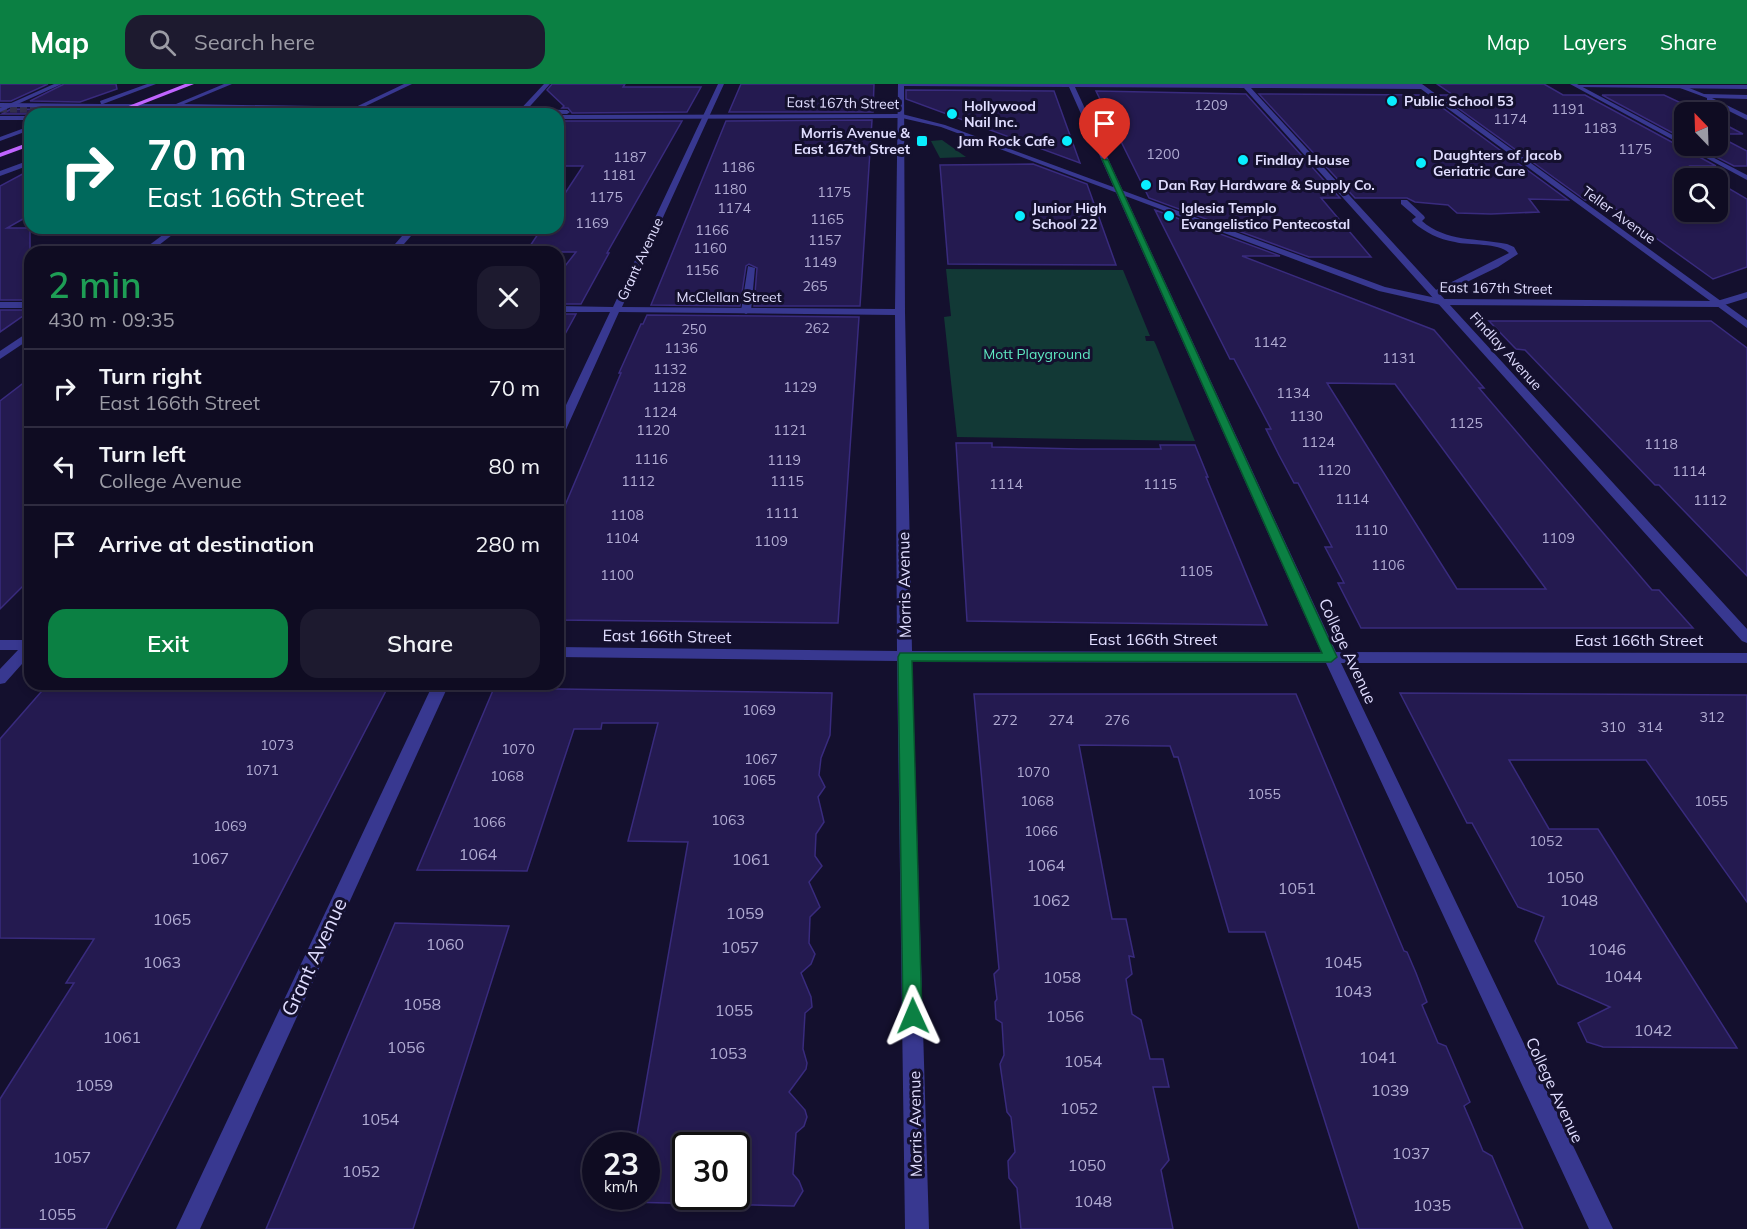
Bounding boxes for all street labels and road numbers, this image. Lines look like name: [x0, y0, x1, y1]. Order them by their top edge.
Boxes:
street label: East 167th Street: [787, 93, 900, 113]
street label: Teller Avenue: [1579, 182, 1659, 248]
street label: Grant Avenue: [613, 215, 667, 303]
street label: East 167th Street: [1440, 278, 1553, 298]
street label: McClellan Street: [676, 288, 782, 306]
street label: Findlay Avenue: [1466, 308, 1546, 394]
street label: Morris Avenue: [893, 532, 915, 638]
street label: College Avenue: [1315, 595, 1381, 707]
street label: East 166th Street: [602, 625, 732, 647]
street label: East 166th Street: [1089, 629, 1218, 649]
street label: East 166th Street: [1575, 630, 1704, 650]
street label: Grant Avenue: [275, 894, 352, 1020]
street label: College Avenue: [1522, 1034, 1588, 1146]
street label: Morris Avenue: [904, 1071, 926, 1177]

